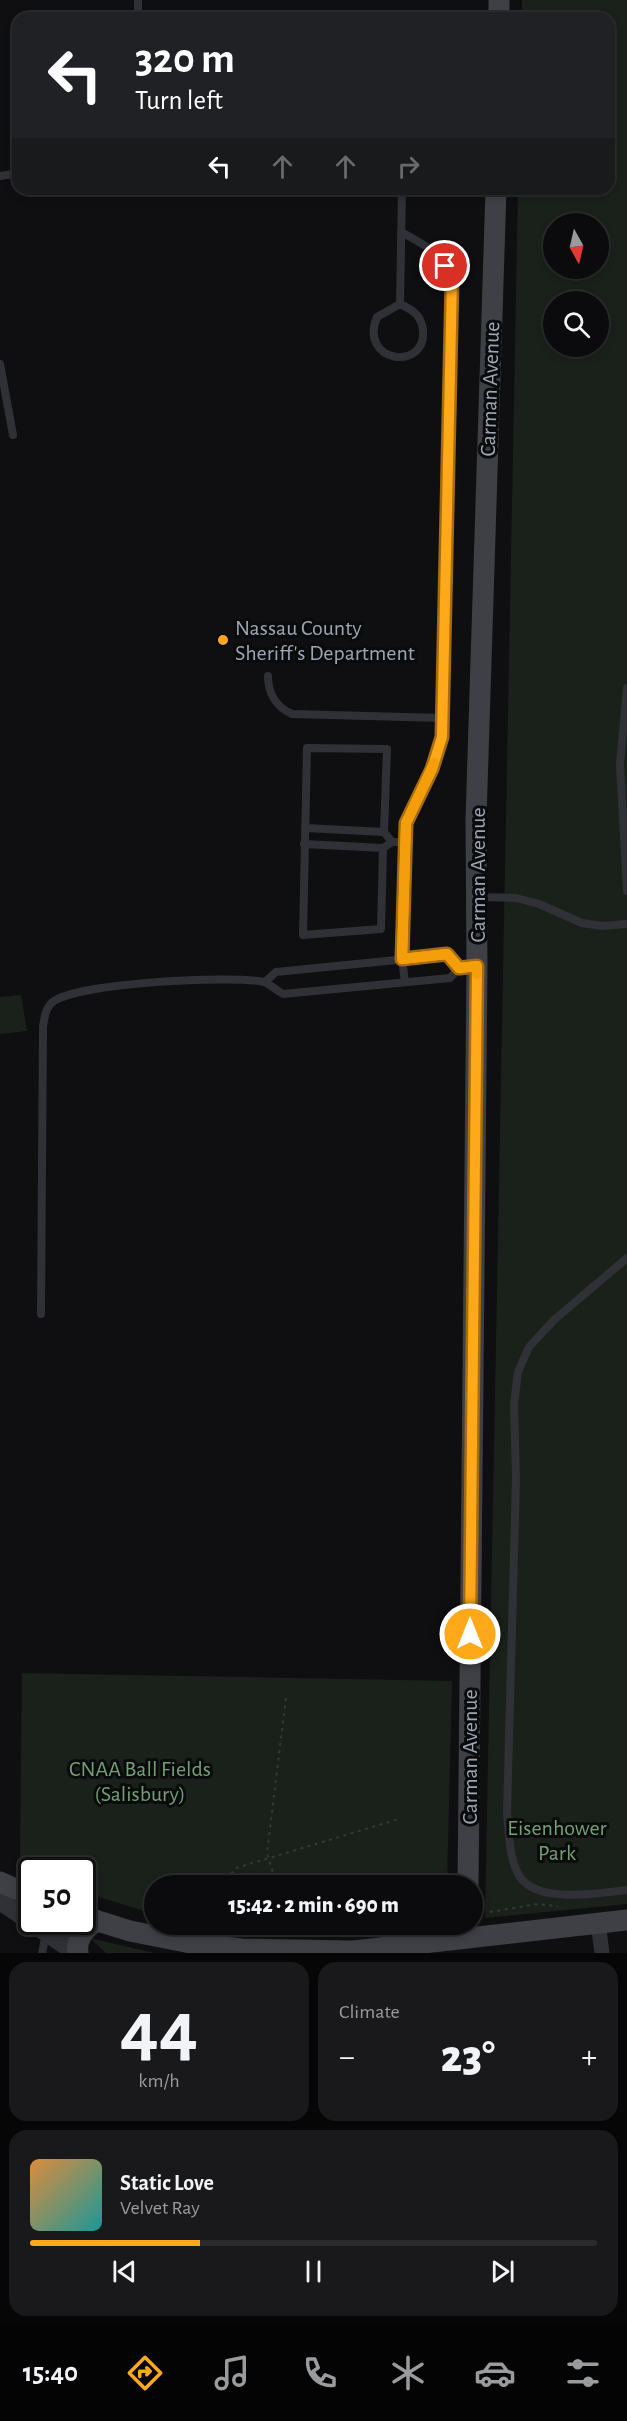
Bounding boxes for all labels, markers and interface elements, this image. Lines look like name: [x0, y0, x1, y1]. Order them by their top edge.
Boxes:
icon: left: [36, 36, 114, 114]
text: 320 m: [135, 38, 235, 80]
text: Turn left: [135, 87, 223, 114]
icon: left: [203, 150, 236, 183]
icon: ahead: [266, 150, 299, 183]
icon: ahead: [329, 150, 362, 183]
icon: right: [392, 150, 425, 183]
north arrow: [543, 213, 609, 279]
map controls: [543, 213, 609, 357]
pin: [419, 240, 470, 291]
icon: arrive: [428, 249, 461, 282]
button: search: [543, 291, 609, 357]
street label: Carman Avenue: [477, 321, 503, 457]
place label: Nassau County Sheriff's Department: [235, 617, 415, 664]
marker: Nassau County Sheriff's Department: [216, 633, 230, 647]
street label: Carman Avenue: [467, 807, 489, 943]
position arrow: [438, 1602, 502, 1666]
street label: Carman Avenue: [459, 1689, 481, 1825]
park label: CNAA Ball Fields (Salisbury): [69, 1758, 211, 1805]
park label: Eisenhower Park: [507, 1817, 607, 1864]
speed limit sign: 50: [18, 1857, 96, 1935]
text: 15:42 · 2 min · 690 m: [228, 1894, 399, 1916]
text: 44: [120, 1991, 198, 2069]
text: Climate: [339, 2002, 400, 2022]
text: 23°: [441, 2035, 495, 2080]
text: −: [339, 2041, 355, 2074]
text: +: [581, 2041, 597, 2074]
text: km/h: [138, 2071, 180, 2091]
text: Static Love: [120, 2172, 214, 2194]
text: Velvet Ray: [120, 2198, 200, 2218]
icon: previous: [108, 2255, 141, 2288]
icon: pause: [297, 2255, 330, 2288]
icon: next: [486, 2255, 519, 2288]
icon: directions: [124, 2352, 166, 2394]
icon: music: [211, 2352, 253, 2394]
icon: phone: [299, 2352, 341, 2394]
icon: climate: [387, 2352, 429, 2394]
icon: car: [474, 2352, 516, 2394]
icon: filters: [562, 2352, 604, 2394]
text: 15:40: [23, 2359, 78, 2386]

